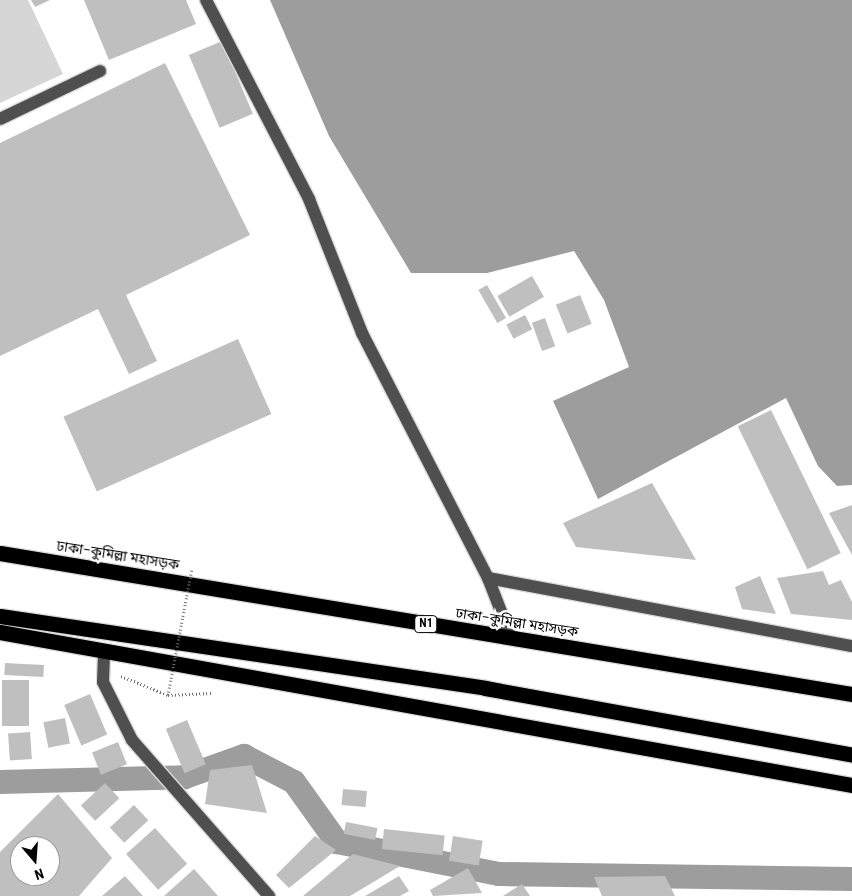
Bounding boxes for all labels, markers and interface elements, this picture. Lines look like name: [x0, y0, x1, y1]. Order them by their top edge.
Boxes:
street label: ঢাকা–কুমিল্লা মহাসড়ক: [55, 537, 181, 573]
street label: ঢাকা–কুমিল্লা মহাসড়ক: [454, 604, 580, 640]
road number: N1: [414, 614, 438, 634]
north arrow: [10, 836, 60, 886]
text: N: [33, 865, 46, 883]

